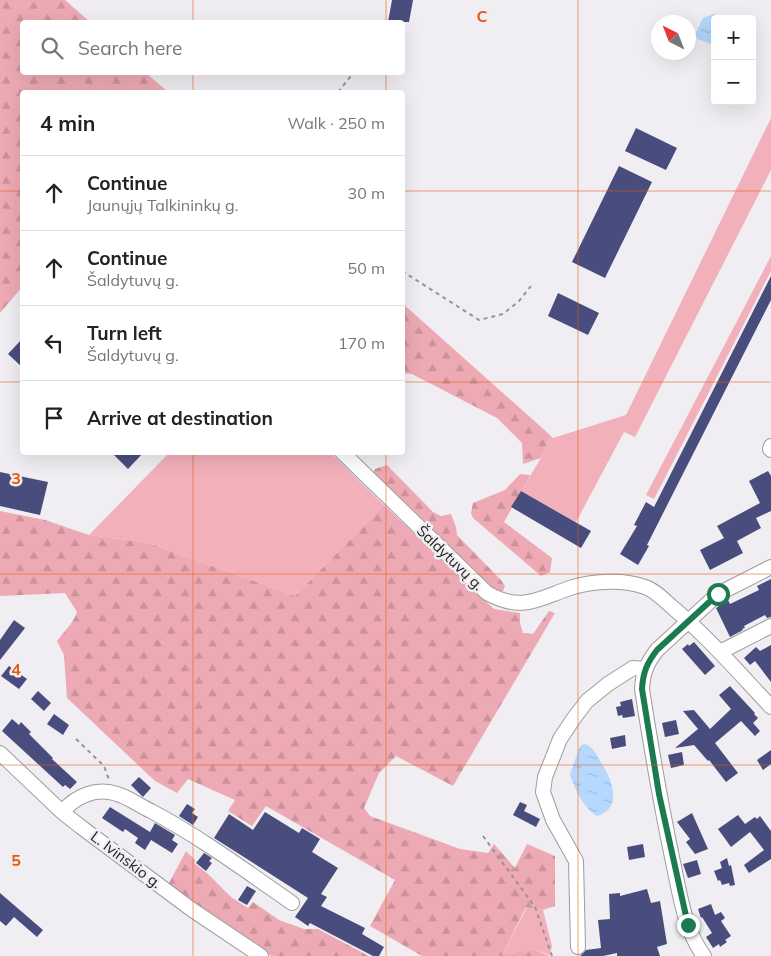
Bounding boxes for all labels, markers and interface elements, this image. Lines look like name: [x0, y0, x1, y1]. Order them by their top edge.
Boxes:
text: C: [477, 6, 488, 26]
north arrow: [651, 15, 696, 60]
map controls: [711, 15, 756, 105]
button: +: [711, 15, 756, 60]
search box: [20, 20, 405, 75]
icon: search: [38, 34, 66, 62]
text: Search here: [78, 36, 182, 60]
button: −: [711, 60, 756, 105]
text: 4 min: [40, 110, 95, 136]
text: Walk · 250 m: [287, 113, 385, 133]
text: Continue: [87, 171, 167, 195]
icon: ahead: [40, 179, 68, 207]
text: 30 m: [348, 183, 385, 203]
text: Jaunųjų Talkininkų g.: [87, 195, 238, 215]
text: Continue: [87, 246, 167, 270]
icon: ahead: [40, 254, 68, 282]
text: 50 m: [348, 258, 385, 278]
text: Šaldytuvų g.: [87, 270, 179, 290]
text: Turn left: [87, 321, 162, 345]
icon: left: [40, 329, 68, 357]
text: 170 m: [338, 333, 385, 353]
text: Šaldytuvų g.: [87, 345, 179, 365]
icon: arrive: [40, 404, 68, 432]
text: Arrive at destination: [87, 406, 273, 430]
text: 3: [11, 468, 21, 488]
street label: Šaldytuvų g.: [413, 521, 488, 594]
route start: [707, 583, 730, 606]
text: 4: [11, 659, 21, 679]
street label: L. Ivinskio g.: [87, 827, 165, 892]
text: 5: [11, 850, 21, 870]
route end: [677, 914, 700, 937]

